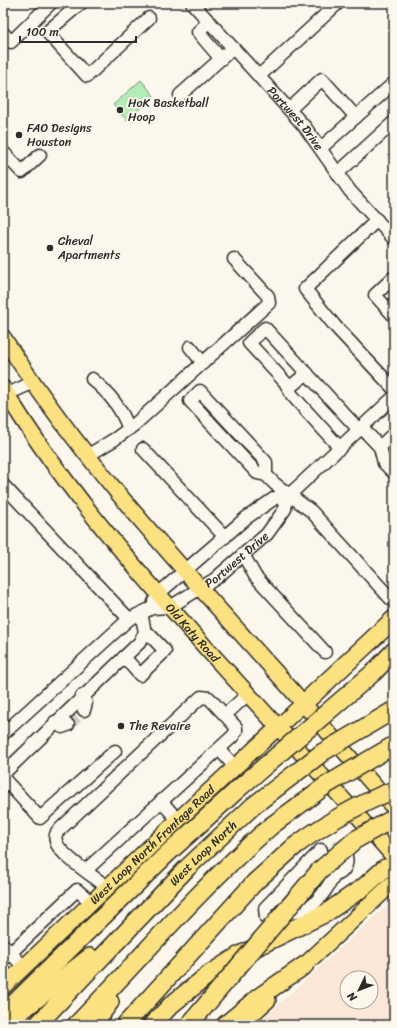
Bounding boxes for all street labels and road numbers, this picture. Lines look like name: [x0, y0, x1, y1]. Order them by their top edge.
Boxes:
street label: Portwest Drive: [262, 81, 329, 155]
street label: Portwest Drive: [200, 526, 274, 594]
street label: Old Katy Road: [160, 598, 226, 668]
street label: West Loop North Frontage Road: [86, 782, 218, 906]
street label: West Loop North: [168, 817, 240, 889]

